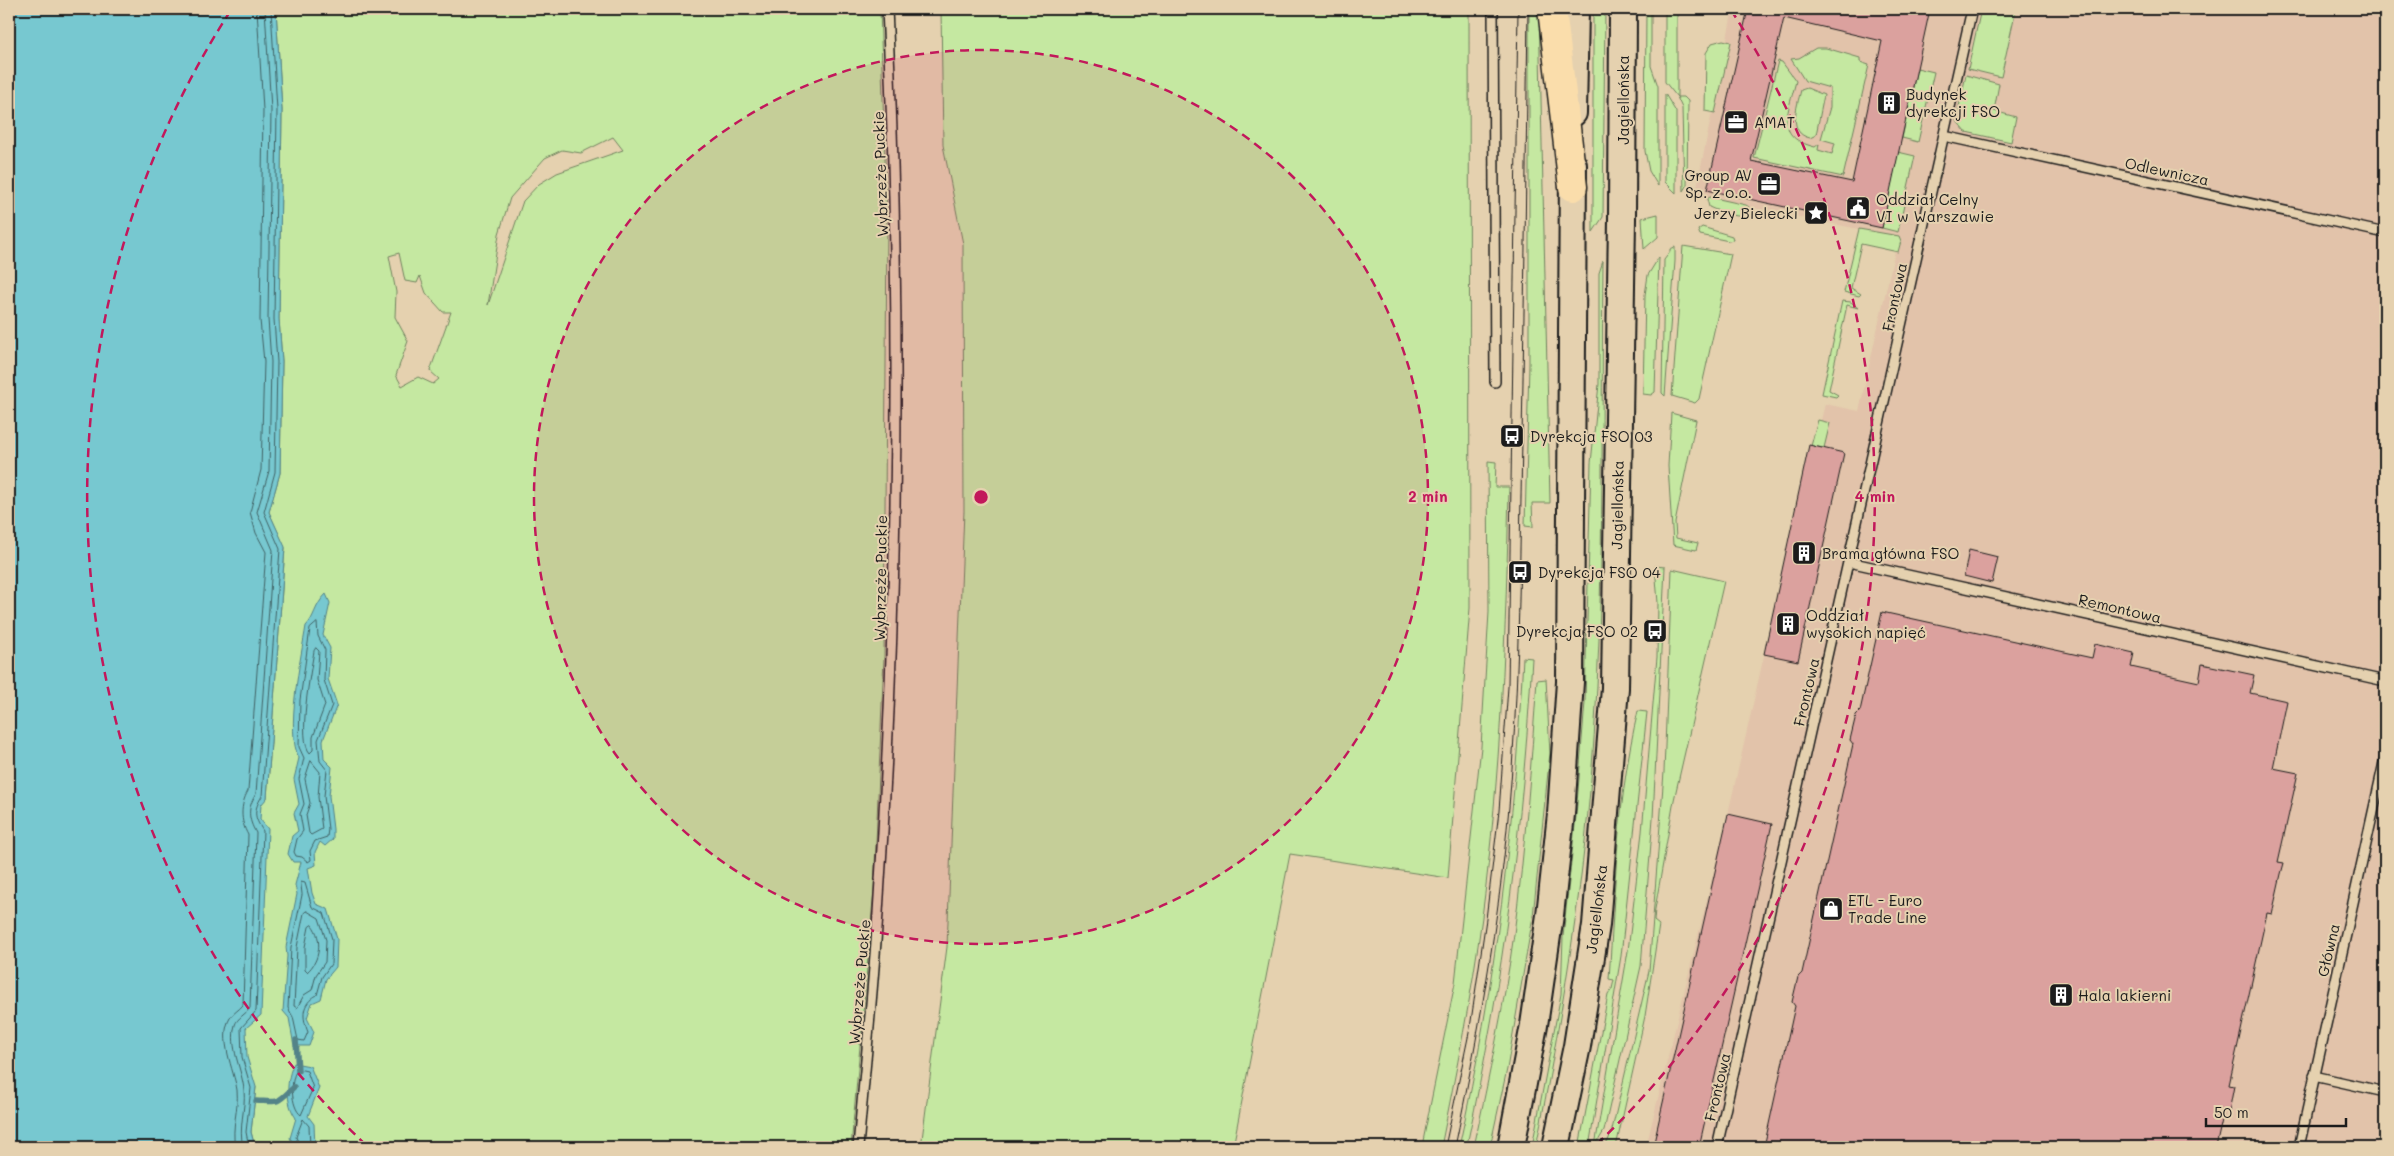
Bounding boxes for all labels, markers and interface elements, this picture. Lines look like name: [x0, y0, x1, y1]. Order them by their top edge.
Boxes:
street label: Jagiellońska: [1613, 55, 1633, 145]
place label: Budynek dyrekcji FSO: [1906, 84, 2000, 121]
building icon: Budynek dyrekcji FSO: [1876, 90, 1902, 116]
office icon: AMAT: [1723, 109, 1749, 135]
street label: Wybrzeże Puckie: [868, 111, 892, 237]
place label: AMAT: [1754, 112, 1795, 132]
street label: Odlewnicza: [2123, 152, 2211, 190]
place label: Group AV Sp. z o.o.: [1684, 165, 1752, 202]
office icon: Group AV Sp. z o.o.: [1756, 171, 1782, 197]
place label: Oddział Celny VI w Warszawie: [1876, 189, 1994, 226]
public building icon: Oddział Celny VI w Warszawie: [1845, 195, 1871, 221]
place icon: Jerzy Bielecki: [1803, 200, 1829, 226]
place label: Jerzy Bielecki: [1694, 203, 1798, 223]
street label: Frontowa: [1877, 261, 1911, 333]
bus stop icon: Dyrekcja FSO 03: [1499, 423, 1525, 449]
place label: Dyrekcja FSO 03: [1530, 426, 1653, 446]
street label: Jagiellońska: [1606, 460, 1628, 550]
text: 2 min: [1408, 486, 1448, 506]
text: 4 min: [1855, 486, 1895, 506]
centre of rings: [972, 488, 990, 506]
street label: Wybrzeże Puckie: [869, 515, 891, 641]
building icon: Brama główna FSO: [1791, 540, 1817, 566]
place label: Brama główna FSO: [1822, 543, 1959, 563]
bus stop icon: Dyrekcja FSO 04: [1507, 559, 1533, 585]
place label: Dyrekcja FSO 04: [1538, 562, 1661, 582]
street label: Remontowa: [2077, 589, 2163, 627]
place label: Oddział wysokich napięć: [1806, 605, 1926, 642]
building icon: Oddział wysokich napięć: [1775, 611, 1801, 637]
bus stop icon: Dyrekcja FSO 02: [1642, 618, 1668, 644]
place label: Dyrekcja FSO 02: [1516, 621, 1638, 641]
street label: Frontowa: [1788, 656, 1824, 728]
street label: Jagiellońska: [1581, 863, 1611, 955]
place label: ETL - Euro Trade Line: [1848, 890, 1927, 927]
shop icon: ETL - Euro Trade Line: [1818, 896, 1844, 922]
street label: Wybrzeże Puckie: [844, 918, 874, 1046]
street label: Główna: [2312, 921, 2344, 979]
building icon: Hala lakierni: [2048, 982, 2074, 1008]
place label: Hala lakierni: [2078, 985, 2171, 1005]
street label: Frontowa: [1699, 1051, 1735, 1123]
scale bar: [2206, 1096, 2346, 1128]
text: 50 m: [2214, 1102, 2249, 1122]

